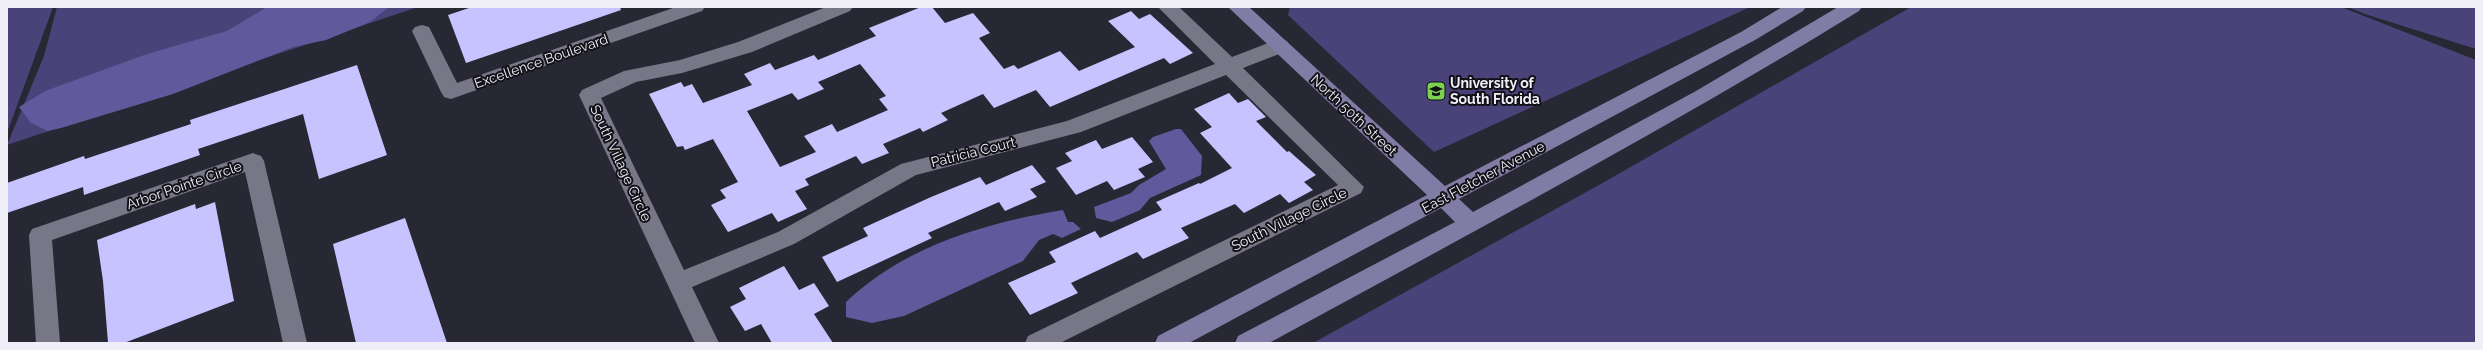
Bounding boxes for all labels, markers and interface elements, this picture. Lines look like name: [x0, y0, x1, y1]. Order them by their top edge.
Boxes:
street label: Excellence Boulevard: [472, 31, 610, 91]
street label: North 50th Street: [1308, 71, 1401, 159]
place label: University of South Florida: [1450, 75, 1540, 107]
school or university icon: University of South Florida: [1425, 80, 1447, 102]
street label: South Village Circle: [587, 102, 655, 224]
street label: Patricia Court: [929, 134, 1017, 170]
street label: East Fletcher Avenue: [1419, 138, 1547, 216]
street label: Arbor Pointe Circle: [124, 158, 244, 212]
street label: South Village Circle: [1229, 184, 1349, 254]

